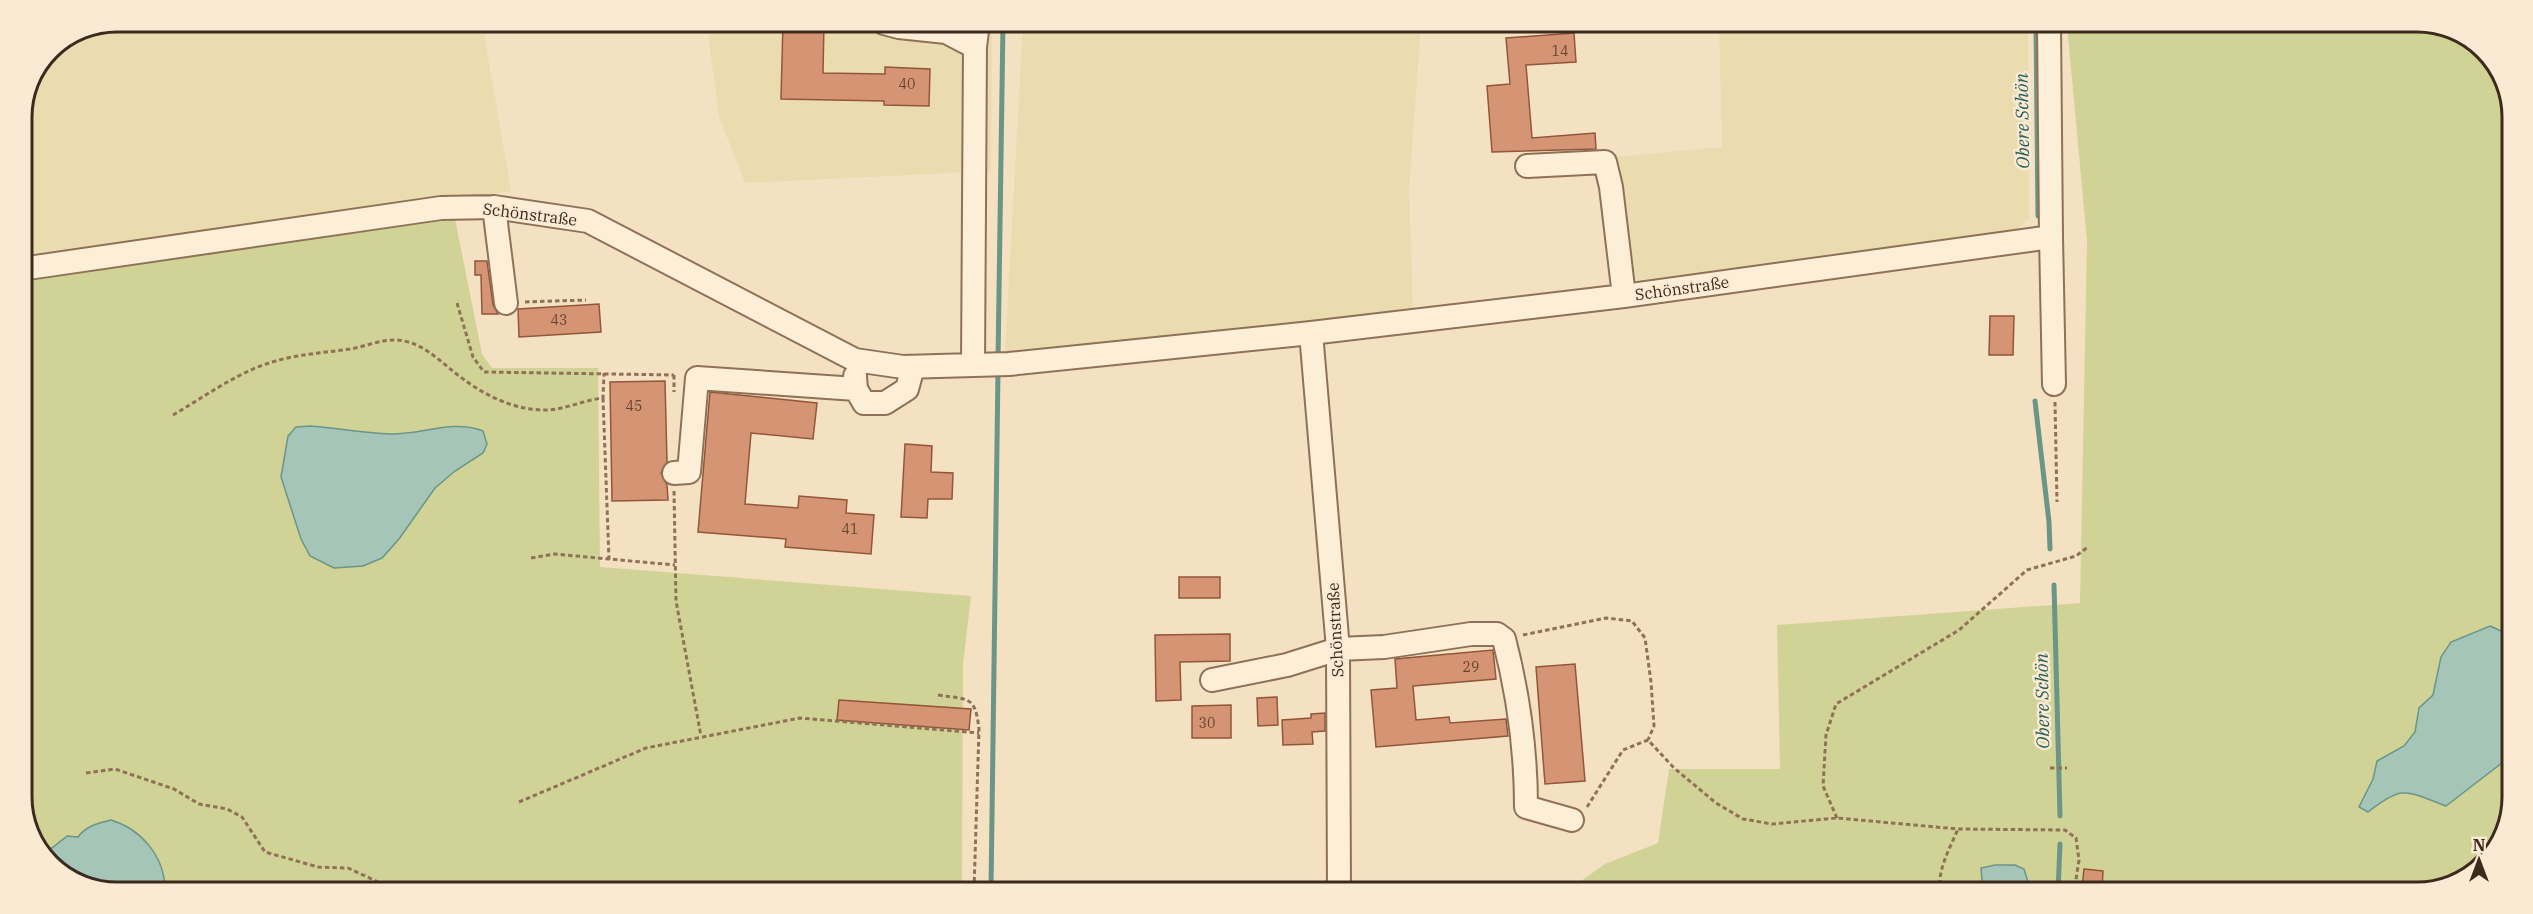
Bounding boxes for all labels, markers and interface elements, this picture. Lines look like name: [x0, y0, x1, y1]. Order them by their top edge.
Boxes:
house number: 14: [1552, 42, 1568, 60]
water label: Obere Schön: [2010, 72, 2034, 169]
house number: 40: [899, 75, 915, 93]
street label: Schönstraße: [482, 198, 578, 230]
street label: Schönstraße: [1634, 271, 1730, 305]
house number: 43: [551, 311, 567, 329]
house number: 45: [626, 397, 642, 415]
house number: 41: [842, 520, 858, 538]
street label: Schönstraße: [1323, 582, 1347, 678]
water label: Obere Schön: [2030, 652, 2054, 749]
house number: 29: [1463, 658, 1479, 676]
house number: 30: [1199, 714, 1215, 732]
north arrow: [2449, 830, 2509, 890]
text: N: [2473, 835, 2485, 855]

